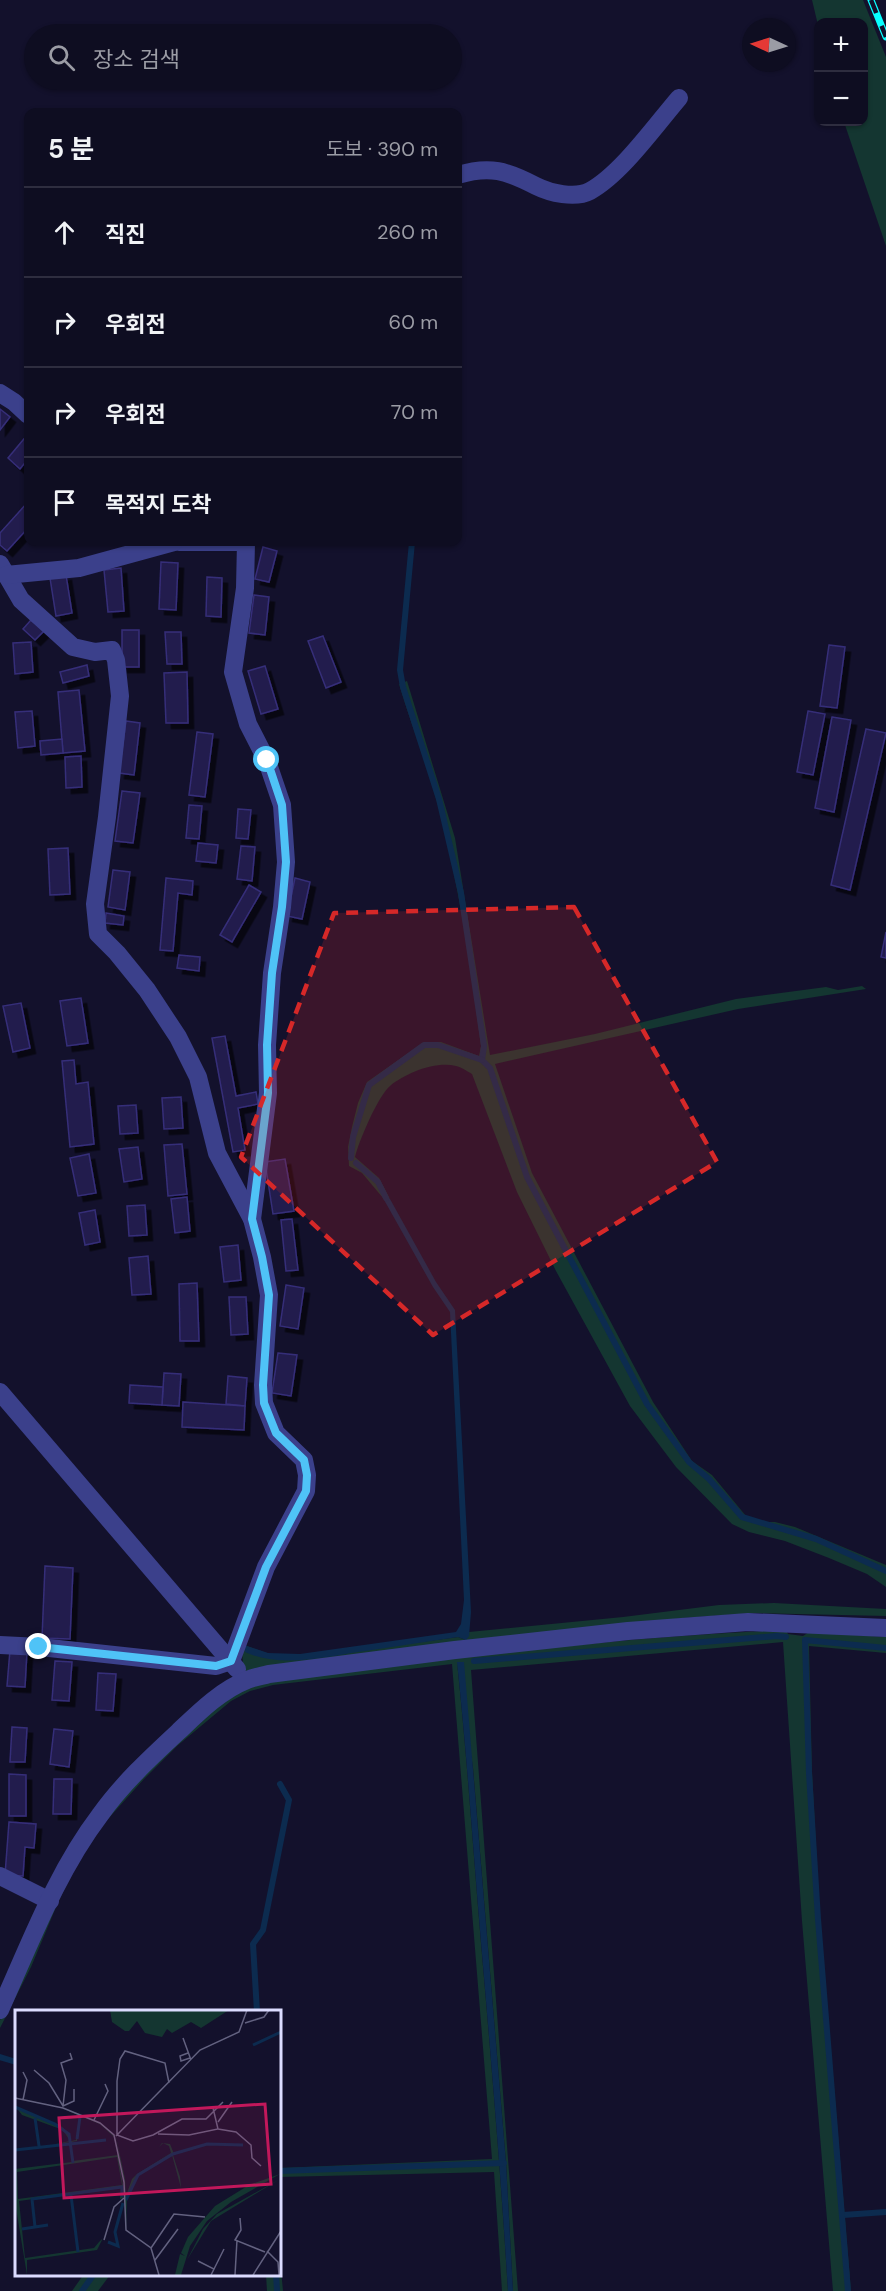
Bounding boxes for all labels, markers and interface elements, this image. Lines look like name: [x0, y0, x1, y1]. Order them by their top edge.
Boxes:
north arrow: [742, 18, 796, 72]
map controls: [814, 18, 868, 126]
button: +: [814, 18, 868, 72]
search box: [24, 24, 462, 90]
icon: search: [45, 41, 78, 74]
text: 장소 검색: [93, 45, 180, 74]
button: −: [814, 72, 868, 126]
text: 5 분: [48, 132, 94, 166]
text: 도보 · 390 m: [326, 136, 438, 162]
icon: ahead: [48, 216, 81, 249]
text: 260 m: [377, 219, 438, 245]
text: 직진: [105, 220, 145, 249]
icon: right: [48, 306, 81, 339]
text: 60 m: [389, 309, 438, 335]
text: 우회전: [105, 310, 166, 339]
icon: right: [48, 396, 81, 429]
text: 70 m: [391, 399, 438, 425]
text: 우회전: [105, 400, 166, 429]
icon: arrive: [48, 486, 81, 519]
text: 목적지 도착: [105, 490, 211, 519]
route start: [253, 746, 279, 772]
route end: [25, 1633, 51, 1659]
inset map: [15, 2010, 280, 2276]

